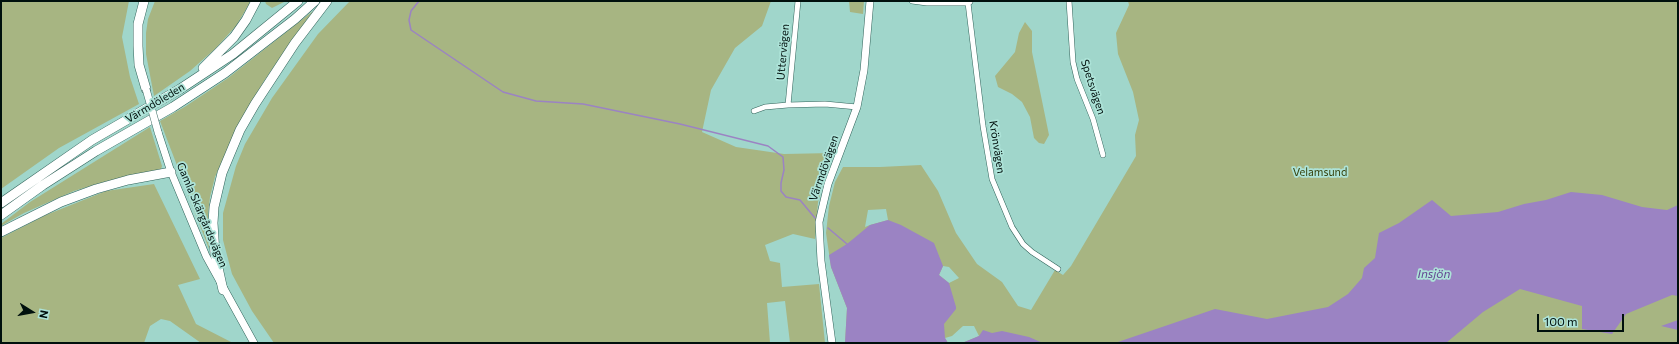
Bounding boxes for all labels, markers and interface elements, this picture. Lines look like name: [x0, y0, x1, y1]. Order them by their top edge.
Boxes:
street label: Uttervägen: [774, 23, 792, 81]
street label: Spetsvägen: [1078, 58, 1108, 116]
street label: Värmdöleden: [123, 80, 187, 126]
street label: Krönvägen: [986, 120, 1008, 174]
street label: Värmdövägen: [807, 133, 841, 203]
street label: Gamla Skärgårdsvägen: [174, 161, 230, 269]
park label: Velamsund: [1293, 165, 1347, 179]
water label: Insjön: [1418, 267, 1450, 281]
north arrow: [12, 292, 52, 332]
scale bar: [1539, 306, 1626, 332]
text: N: [37, 309, 51, 320]
text: 100 m: [1544, 314, 1578, 328]

